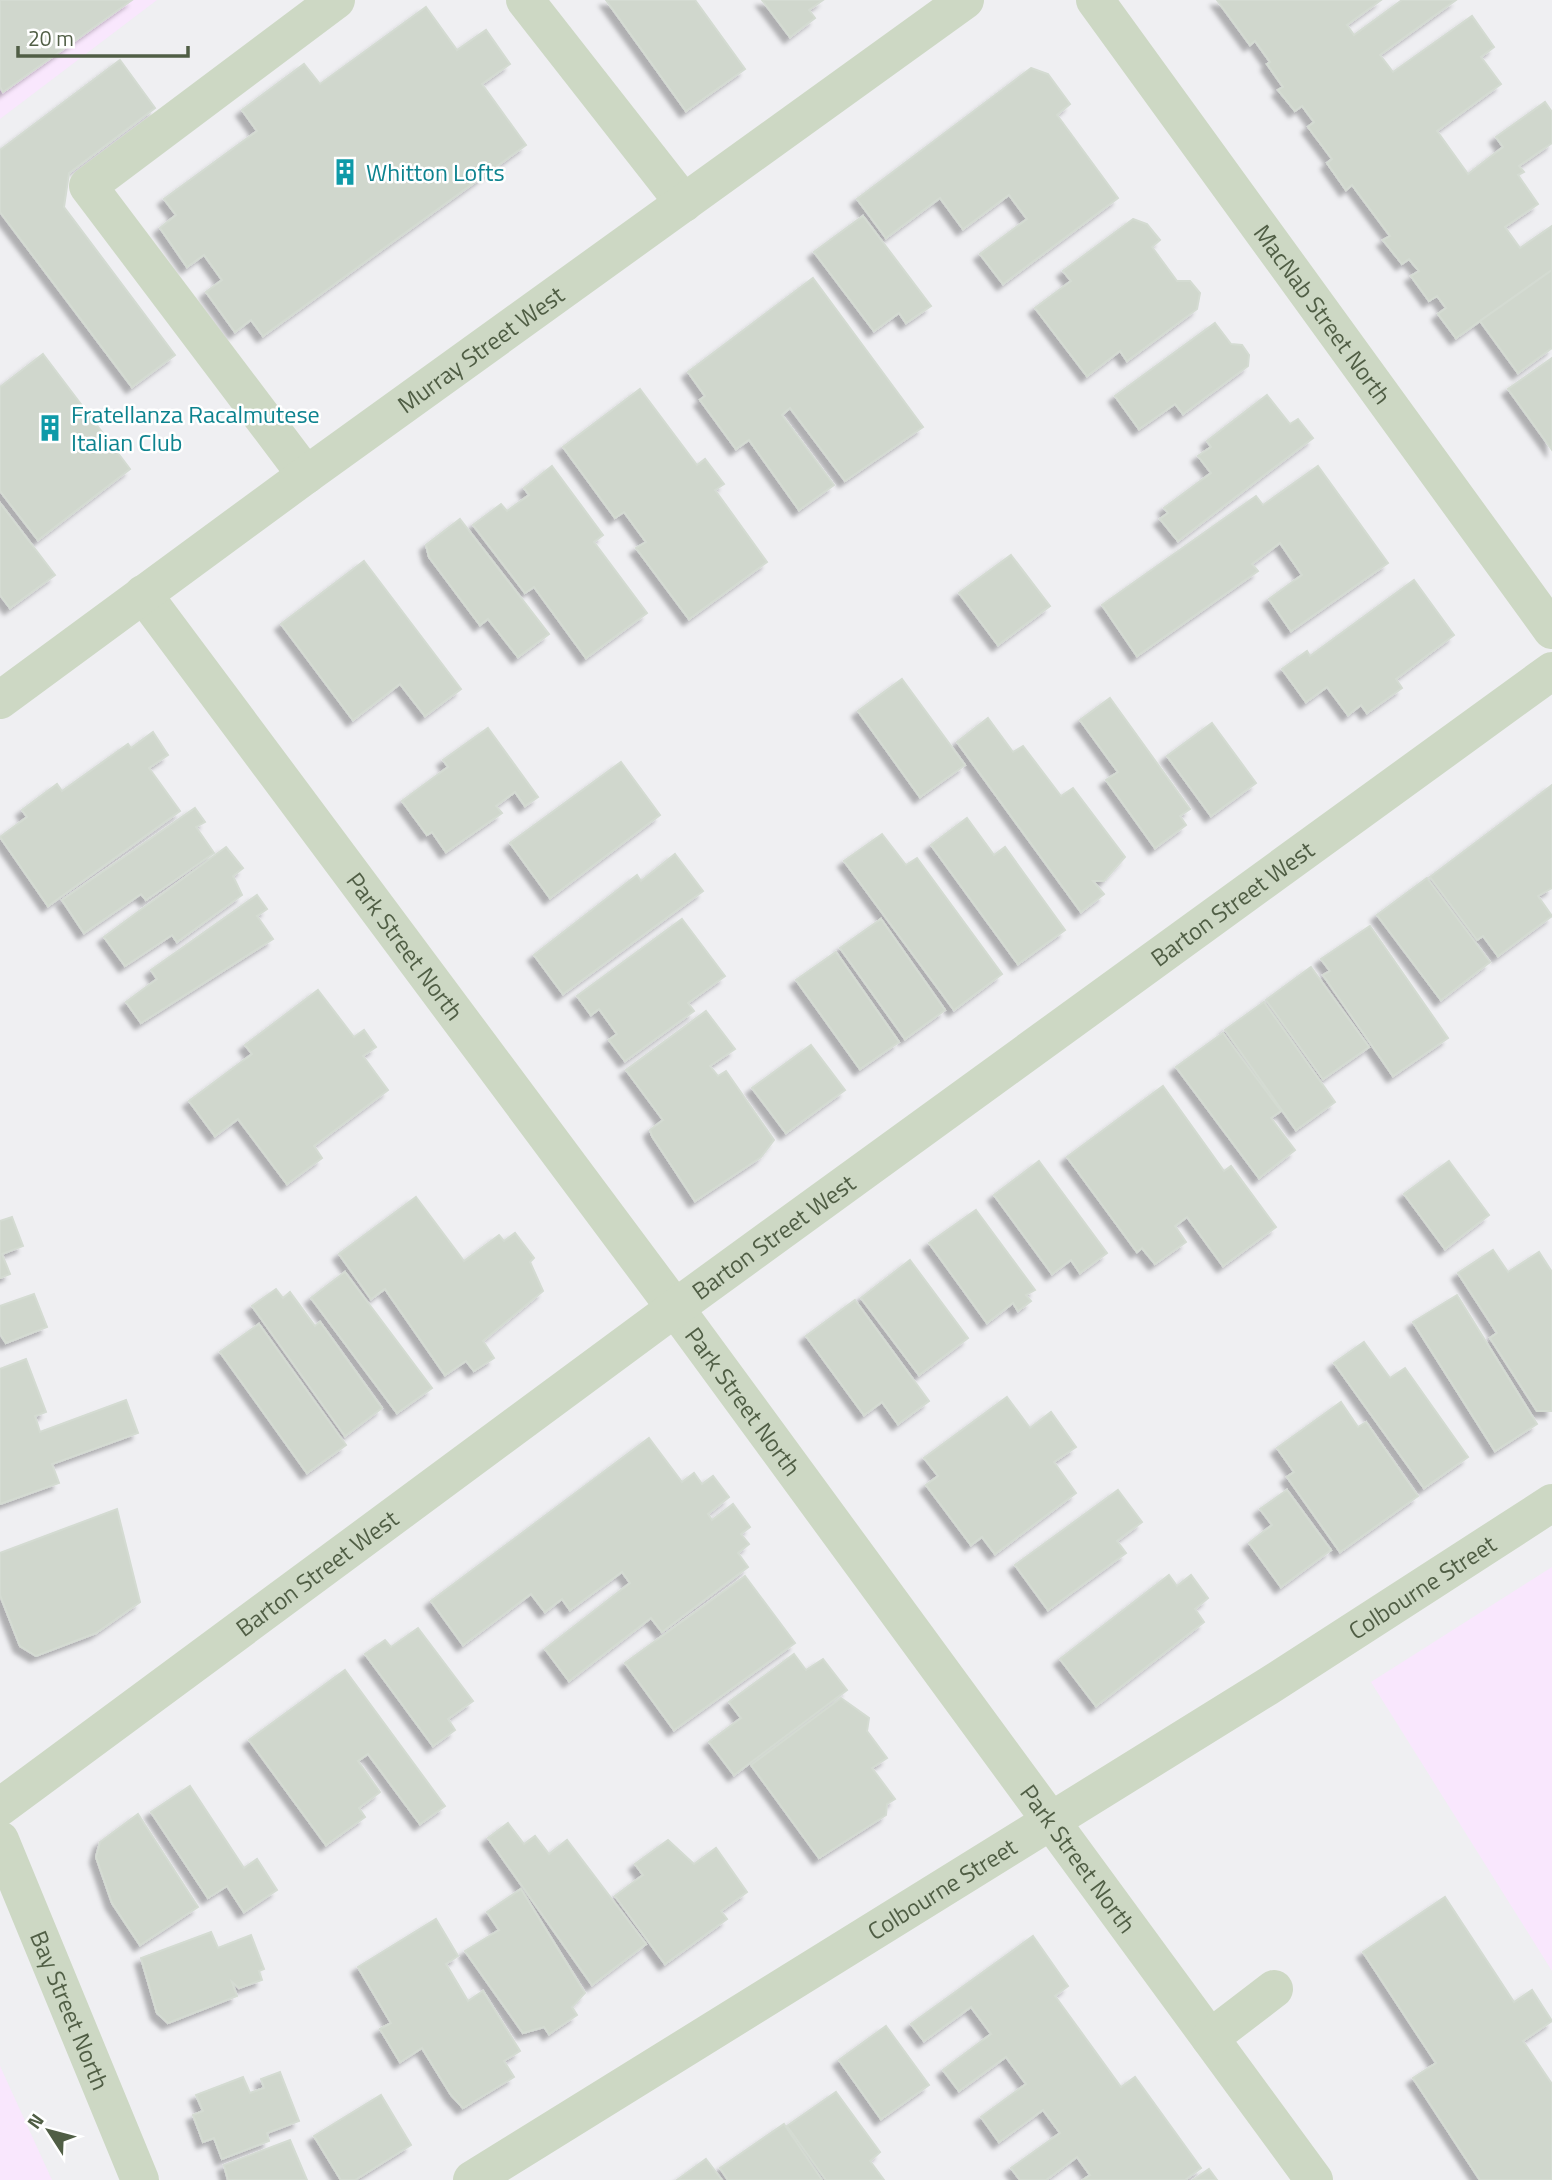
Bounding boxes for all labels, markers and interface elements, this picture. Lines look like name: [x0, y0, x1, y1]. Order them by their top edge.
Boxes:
scale bar: [18, 14, 187, 58]
text: 20 m: [28, 22, 74, 54]
place label: Whitton Lofts: [366, 154, 505, 190]
building icon: Whitton Lofts: [330, 157, 360, 187]
street label: MacNab Street North: [1245, 217, 1400, 411]
street label: Murray Street West: [390, 276, 572, 422]
place label: Fratellanza Racalmutese Italian Club: [71, 396, 320, 460]
building icon: Fratellanza Racalmutese Italian Club: [35, 413, 65, 443]
street label: Barton Street West: [1143, 831, 1322, 975]
street label: Park Street North: [338, 864, 473, 1028]
street label: Barton Street West: [684, 1165, 863, 1308]
street label: Park Street North: [677, 1319, 810, 1483]
street label: Barton Street West: [228, 1500, 406, 1645]
street label: Colbourne Street: [1341, 1525, 1504, 1648]
street label: Park Street North: [1012, 1777, 1145, 1941]
street label: Colbourne Street: [860, 1828, 1024, 1949]
street label: Bay Street North: [21, 1925, 119, 2095]
north arrow: [14, 2096, 84, 2166]
text: N: [19, 2107, 50, 2135]

